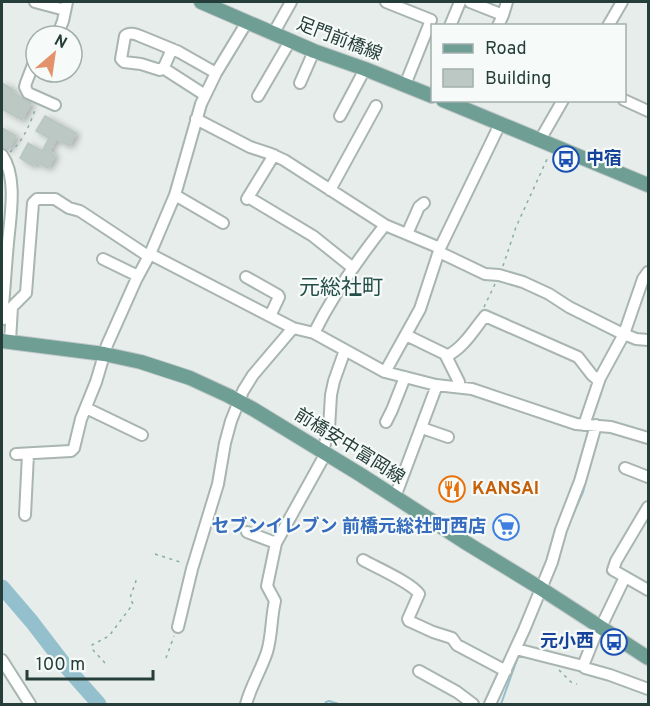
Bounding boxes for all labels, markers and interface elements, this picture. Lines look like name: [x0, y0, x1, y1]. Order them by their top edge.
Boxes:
street label: 足門前橋線: [293, 13, 385, 67]
north arrow: [24, 24, 84, 84]
legend: [431, 24, 626, 102]
text: N: [50, 31, 70, 54]
text: Road: [485, 38, 527, 61]
text: Building: [485, 68, 551, 91]
bus stop icon: 中宿: [551, 144, 581, 174]
place label: 中宿: [586, 148, 622, 171]
district label: 元総社町: [299, 275, 383, 302]
street label: 前橋安中富岡線: [289, 404, 409, 490]
restaurant icon: KANSAI: [437, 474, 467, 504]
place label: KANSAI: [472, 478, 539, 501]
supermarket icon: セブンイレブン 前橋元総社町西店: [491, 512, 521, 542]
place label: セブンイレブン 前橋元総社町西店: [212, 516, 486, 539]
bus stop icon: 元小西: [599, 627, 629, 657]
place label: 元小西: [540, 631, 594, 654]
scale bar: [27, 643, 153, 681]
text: 100 m: [36, 654, 85, 677]

